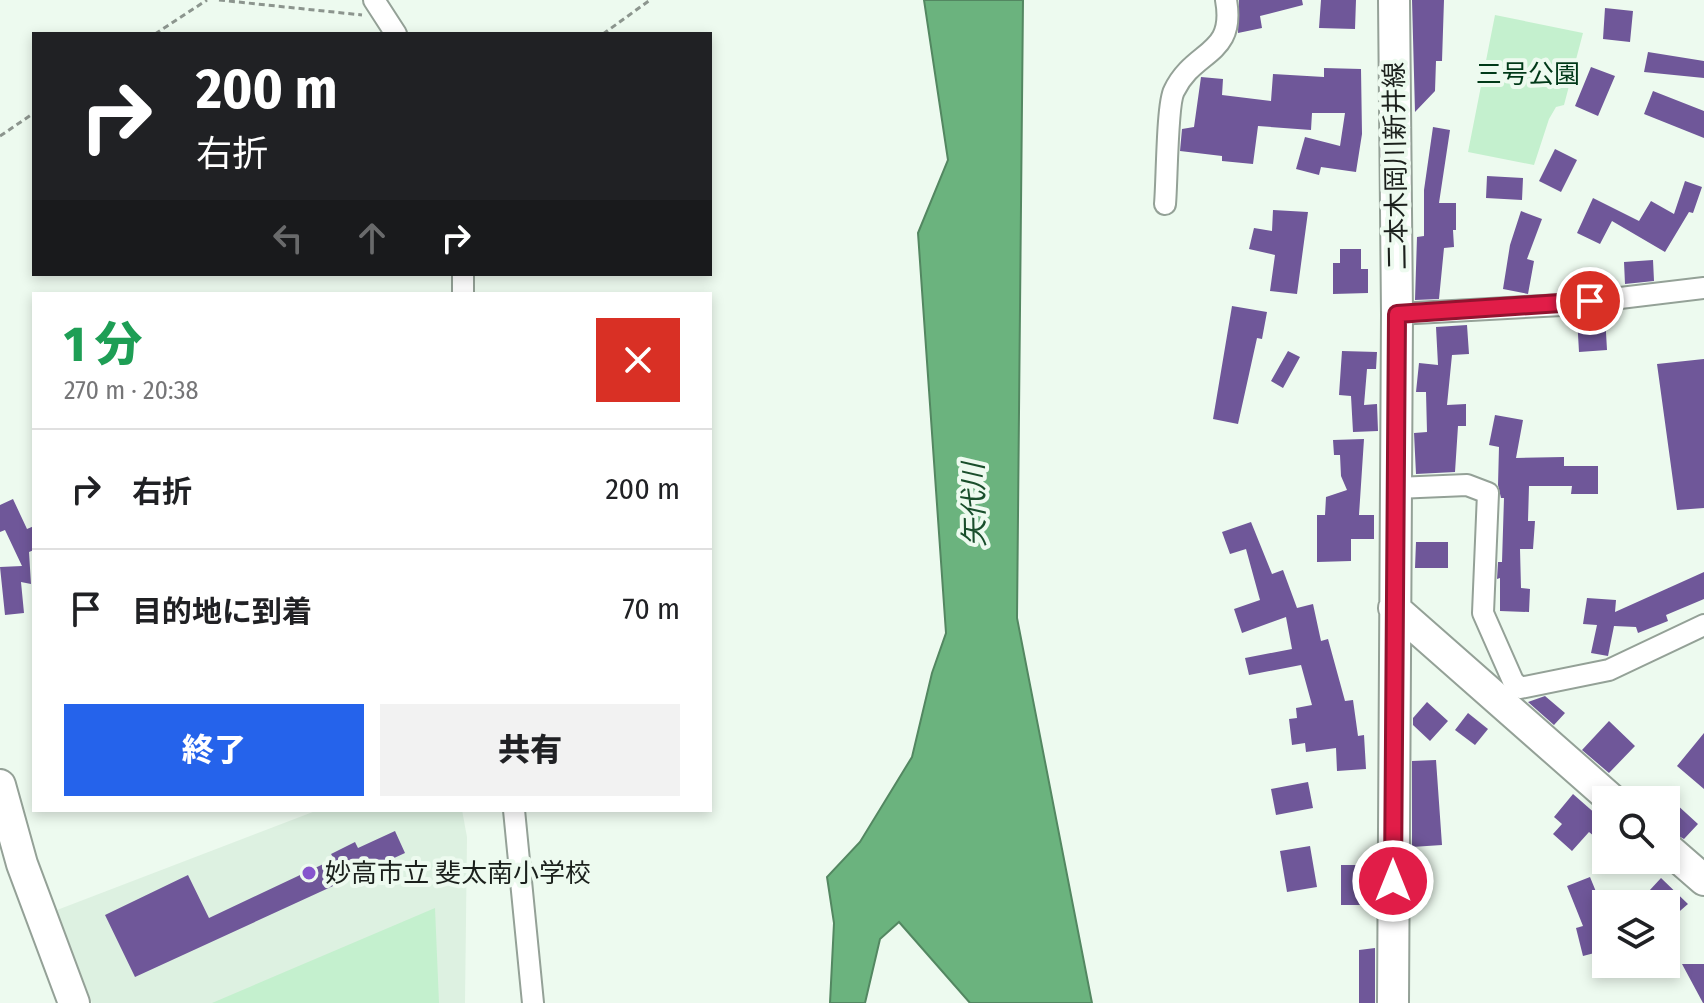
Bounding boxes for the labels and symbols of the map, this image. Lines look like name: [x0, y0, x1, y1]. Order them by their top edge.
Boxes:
park label: 三号公園: [1476, 59, 1580, 90]
street label: 二本木岡川新井線: [1379, 62, 1413, 270]
pin: [1556, 267, 1624, 335]
water label: 矢代川: [957, 460, 991, 547]
position arrow: [1351, 839, 1435, 923]
place label: 妙高市立 斐太南小学校: [325, 858, 591, 889]
marker: 妙高市立 斐太南小学校: [300, 864, 318, 882]

